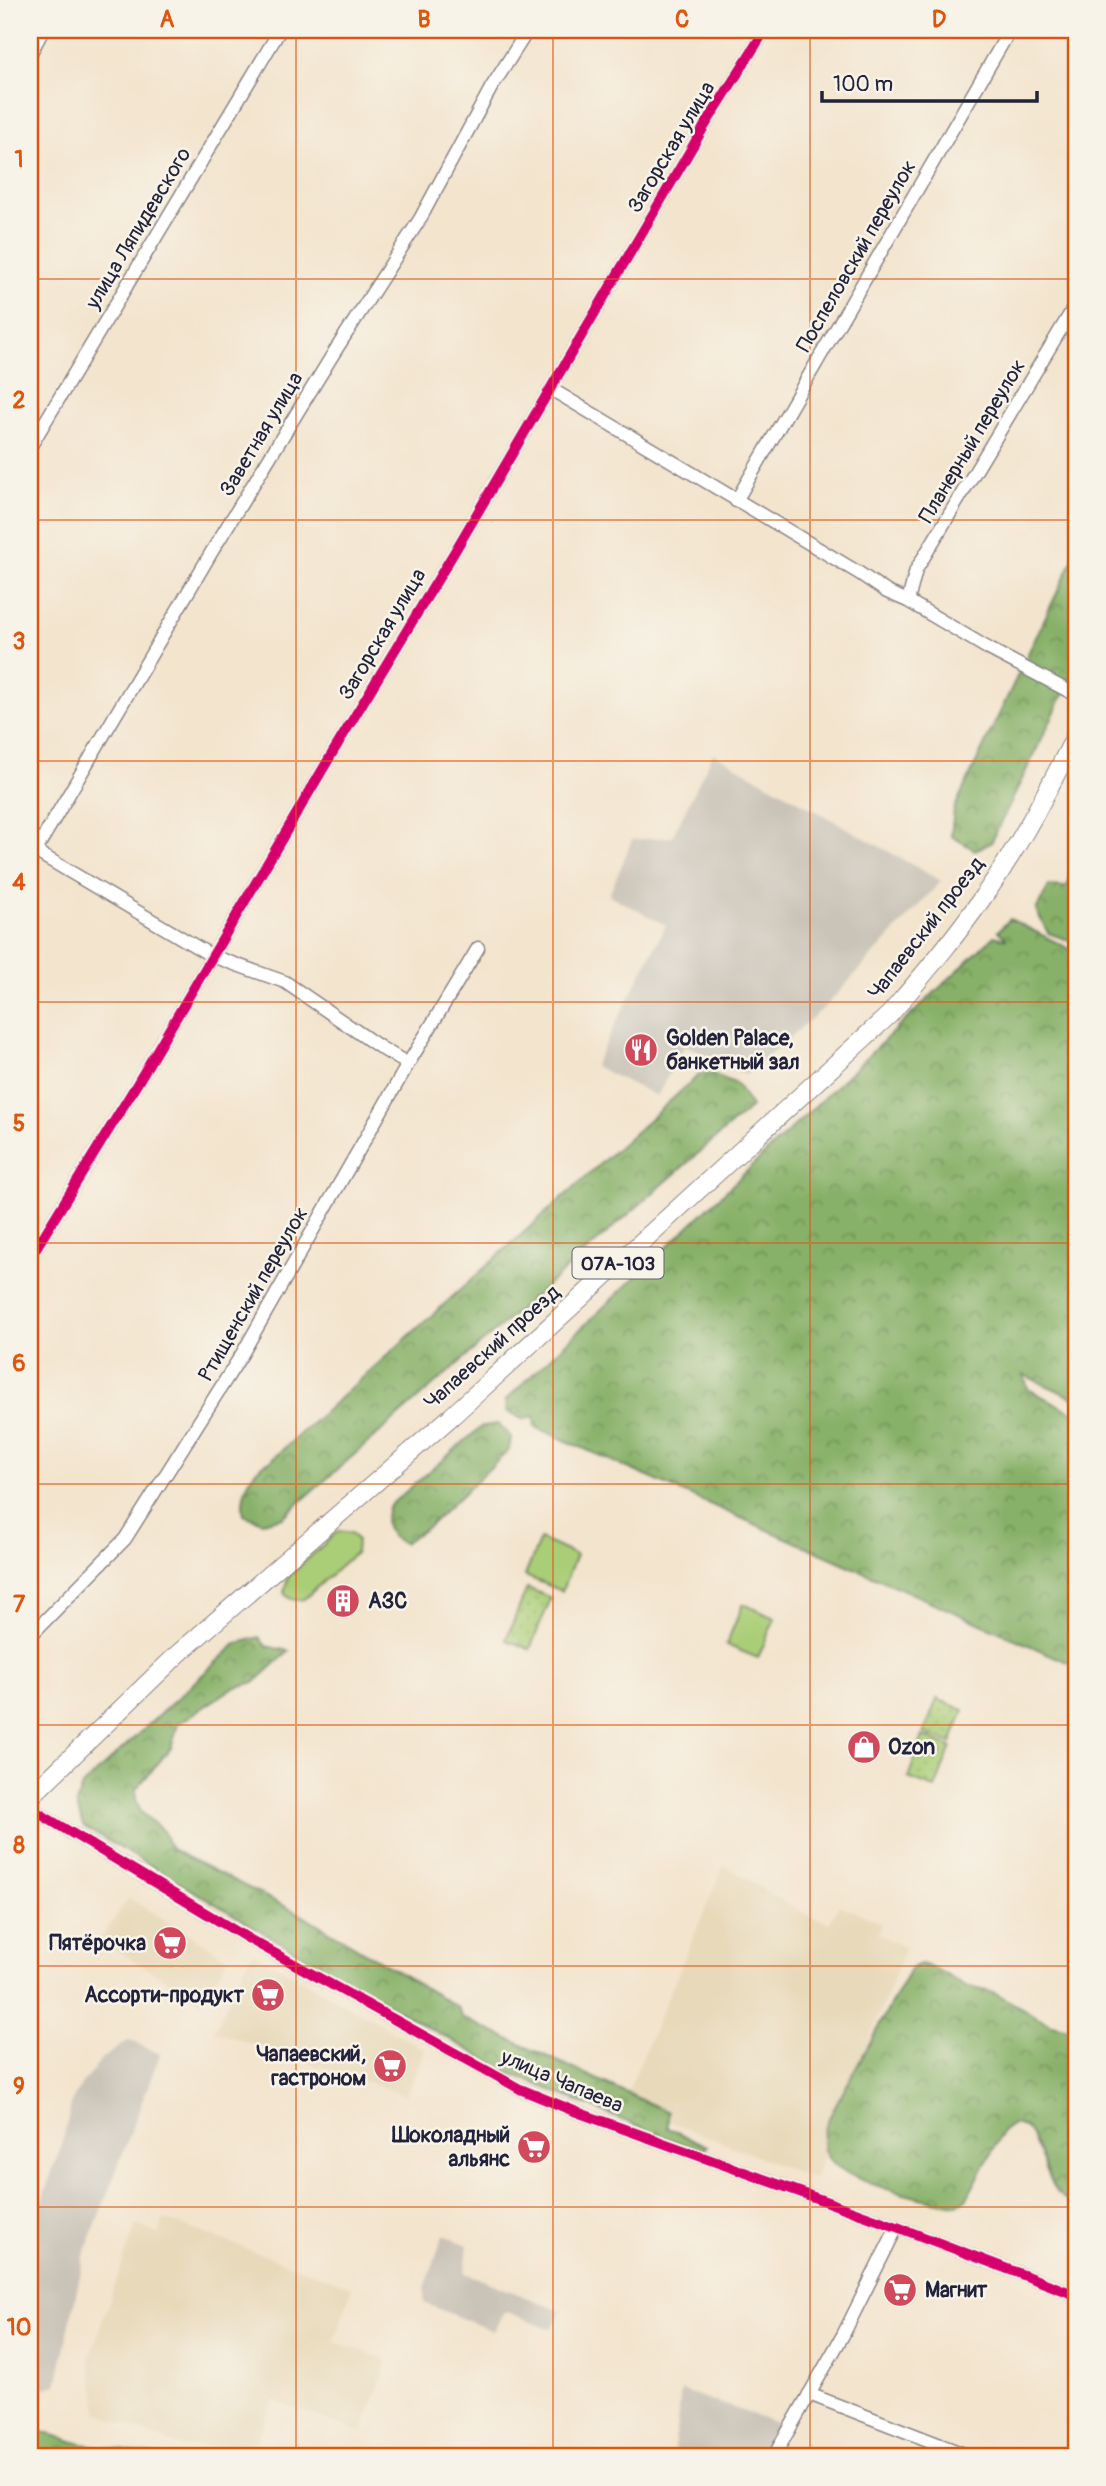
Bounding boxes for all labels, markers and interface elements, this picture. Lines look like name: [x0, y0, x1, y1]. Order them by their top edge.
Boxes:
text: A: [160, 5, 175, 34]
text: B: [417, 5, 431, 34]
text: C: [675, 5, 689, 34]
text: D: [932, 5, 946, 34]
scale bar: [822, 60, 1038, 104]
text: 100 m: [833, 71, 893, 98]
street label: Загорская улица: [622, 77, 721, 218]
street label: улица Ляпидевского: [79, 143, 197, 315]
text: 1: [15, 145, 24, 174]
street label: Поспеловский переулок: [790, 155, 922, 357]
street label: Планерный переулок: [913, 354, 1032, 528]
street label: Заветная улица: [214, 367, 309, 501]
text: 2: [13, 386, 26, 415]
street label: Загорская улица: [333, 564, 432, 705]
text: 3: [13, 627, 25, 656]
street label: Чапаевский проезд: [862, 851, 991, 1005]
text: 4: [12, 868, 26, 897]
place label: Golden Palace, банкетный зал: [666, 1025, 800, 1076]
restaurant icon: Golden Palace, банкетный зал: [622, 1031, 660, 1069]
text: 5: [13, 1109, 25, 1138]
street label: Ртищенский переулок: [192, 1202, 314, 1386]
road number: 07А-103: [572, 1247, 664, 1278]
street label: Чапаевский проезд: [419, 1279, 566, 1416]
text: 6: [12, 1349, 26, 1378]
building icon: АЗС: [324, 1582, 362, 1620]
place label: АЗС: [368, 1588, 407, 1615]
text: 7: [13, 1590, 26, 1619]
shop icon: Ozon: [845, 1728, 883, 1766]
place label: Ozon: [888, 1734, 935, 1761]
text: 8: [13, 1831, 25, 1860]
supermarket icon: Пятёрочка: [151, 1924, 189, 1962]
place label: Пятёрочка: [49, 1930, 146, 1957]
supermarket icon: Ассорти-продукт: [249, 1976, 287, 2014]
place label: Ассорти-продукт: [84, 1982, 244, 2009]
place label: Чапаевский, гастроном: [256, 2041, 366, 2092]
street label: улица Чапаева: [496, 2043, 627, 2119]
supermarket icon: Чапаевский, гастроном: [371, 2047, 409, 2085]
text: 9: [13, 2072, 25, 2101]
place label: Шоколадный альянс: [391, 2122, 510, 2173]
supermarket icon: Шоколадный альянс: [515, 2128, 553, 2166]
supermarket icon: Магнит: [881, 2271, 919, 2309]
place label: Магнит: [925, 2277, 988, 2304]
text: 10: [7, 2313, 31, 2342]

